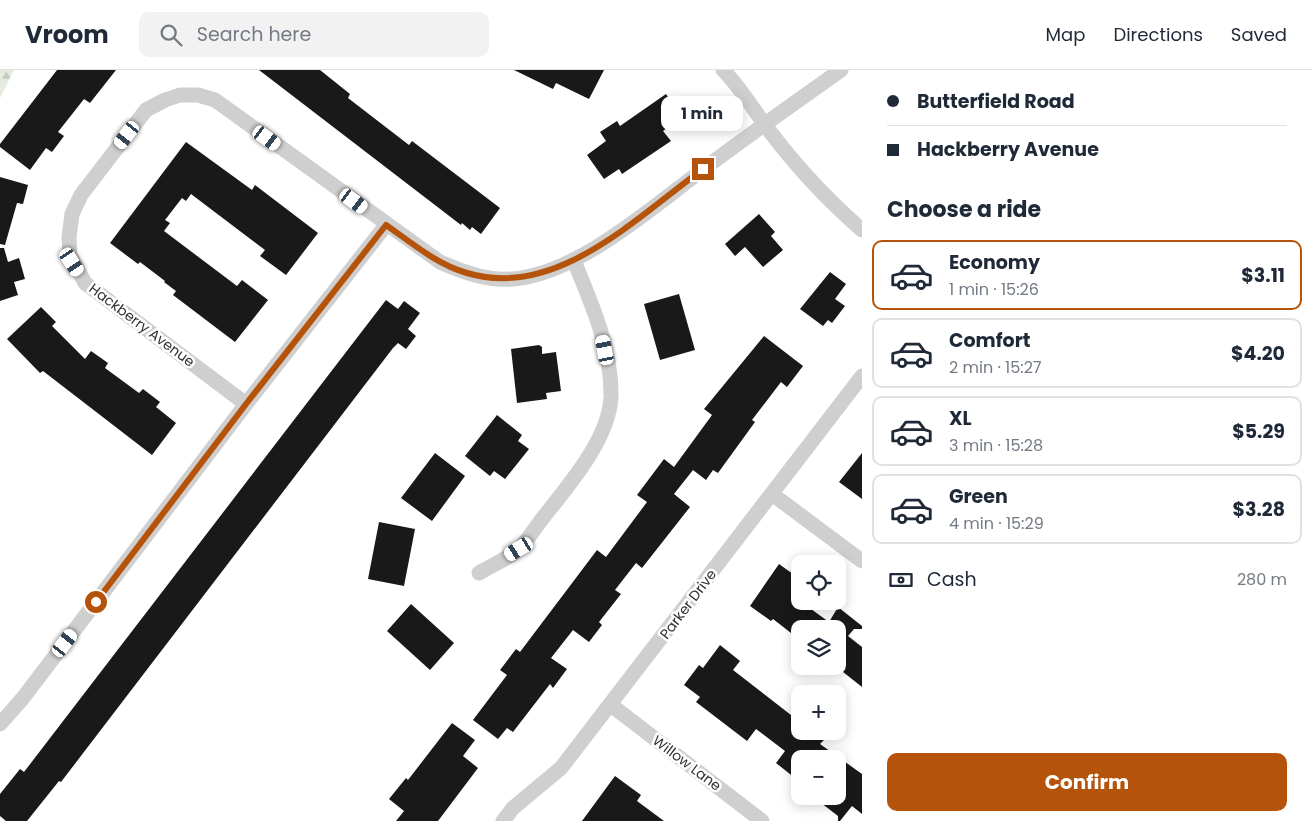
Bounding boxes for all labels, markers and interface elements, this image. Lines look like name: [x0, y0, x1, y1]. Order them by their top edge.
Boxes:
search box: [139, 12, 489, 57]
text: Vroom: [25, 18, 109, 51]
icon: search: [157, 21, 185, 49]
text: Search here: [197, 21, 311, 48]
text: Map: [1046, 22, 1085, 47]
text: Directions: [1113, 22, 1203, 47]
text: Saved: [1231, 22, 1287, 47]
text: Butterfield Road: [917, 88, 1075, 115]
callout: 1 min: [662, 97, 744, 132]
text: 1 min: [681, 102, 723, 125]
car: [111, 119, 142, 151]
car: [250, 123, 283, 153]
text: Hackberry Avenue: [917, 136, 1099, 163]
route end: [692, 158, 714, 180]
car: [337, 186, 370, 216]
text: Choose a ride: [887, 194, 1041, 225]
car: [57, 245, 86, 279]
text: Economy: [949, 249, 1040, 276]
icon: car: [889, 253, 934, 298]
text: $3.11: [1241, 262, 1285, 289]
text: 1 min · 15:26: [949, 278, 1039, 301]
street label: Hackberry Avenue: [85, 279, 199, 372]
text: Comfort: [949, 327, 1031, 354]
icon: car: [889, 331, 934, 376]
car: [594, 334, 615, 366]
text: $4.20: [1231, 340, 1285, 367]
text: 2 min · 15:27: [949, 356, 1042, 379]
text: XL: [949, 405, 972, 432]
icon: car: [889, 409, 934, 454]
text: $5.29: [1232, 418, 1285, 445]
text: 3 min · 15:28: [949, 434, 1043, 457]
text: Green: [949, 483, 1008, 510]
icon: car: [889, 487, 934, 532]
text: $3.28: [1232, 496, 1285, 523]
text: 4 min · 15:29: [949, 512, 1044, 535]
car: [502, 535, 535, 563]
map controls: [791, 555, 846, 805]
button: locate: [791, 555, 846, 610]
street label: Parker Drive: [655, 565, 721, 643]
icon: cash: [887, 566, 915, 594]
text: Cash: [927, 566, 977, 593]
text: 280 m: [1237, 568, 1287, 591]
route start: [85, 591, 107, 613]
button: layers: [791, 620, 846, 675]
car: [49, 627, 80, 659]
button: +: [791, 685, 846, 740]
street label: Willow Lane: [649, 731, 726, 796]
button: −: [791, 750, 846, 805]
button: Confirm: [887, 753, 1287, 811]

